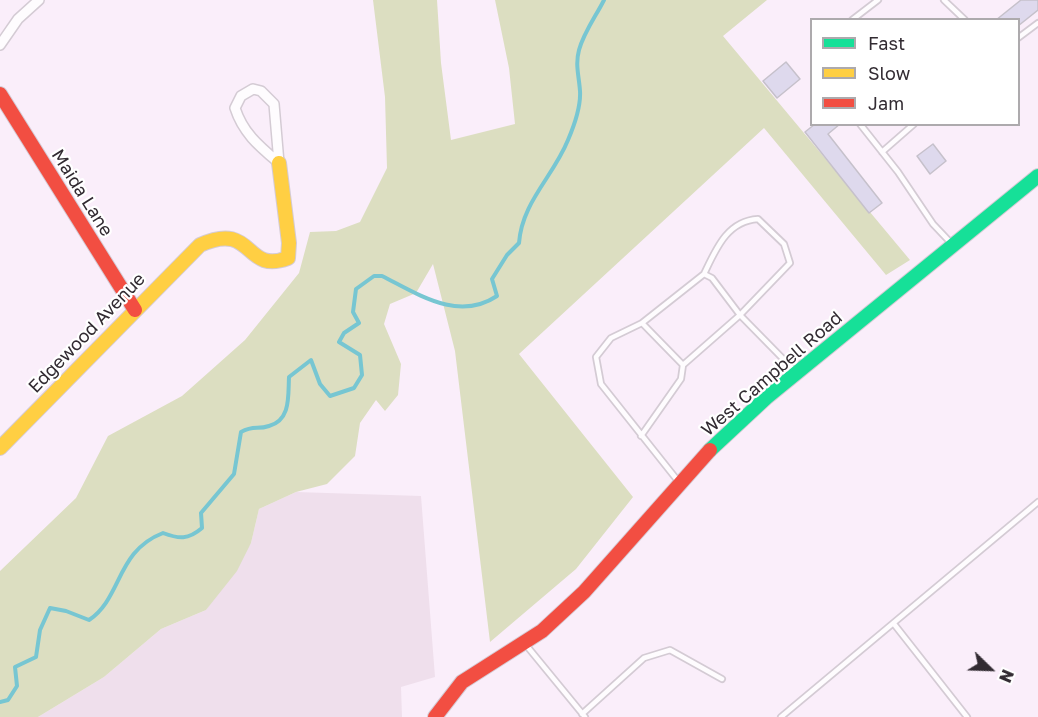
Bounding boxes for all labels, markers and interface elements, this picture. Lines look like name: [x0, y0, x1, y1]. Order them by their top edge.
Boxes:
legend: [810, 18, 1020, 126]
text: Fast: [868, 32, 905, 54]
text: Slow: [868, 62, 910, 84]
text: Jam: [868, 92, 904, 114]
street label: Maida Lane: [47, 146, 117, 240]
street label: Edgewood Avenue: [24, 269, 150, 397]
street label: West Campbell Road: [697, 307, 847, 441]
north arrow: [960, 639, 1020, 699]
text: N: [995, 667, 1018, 686]

